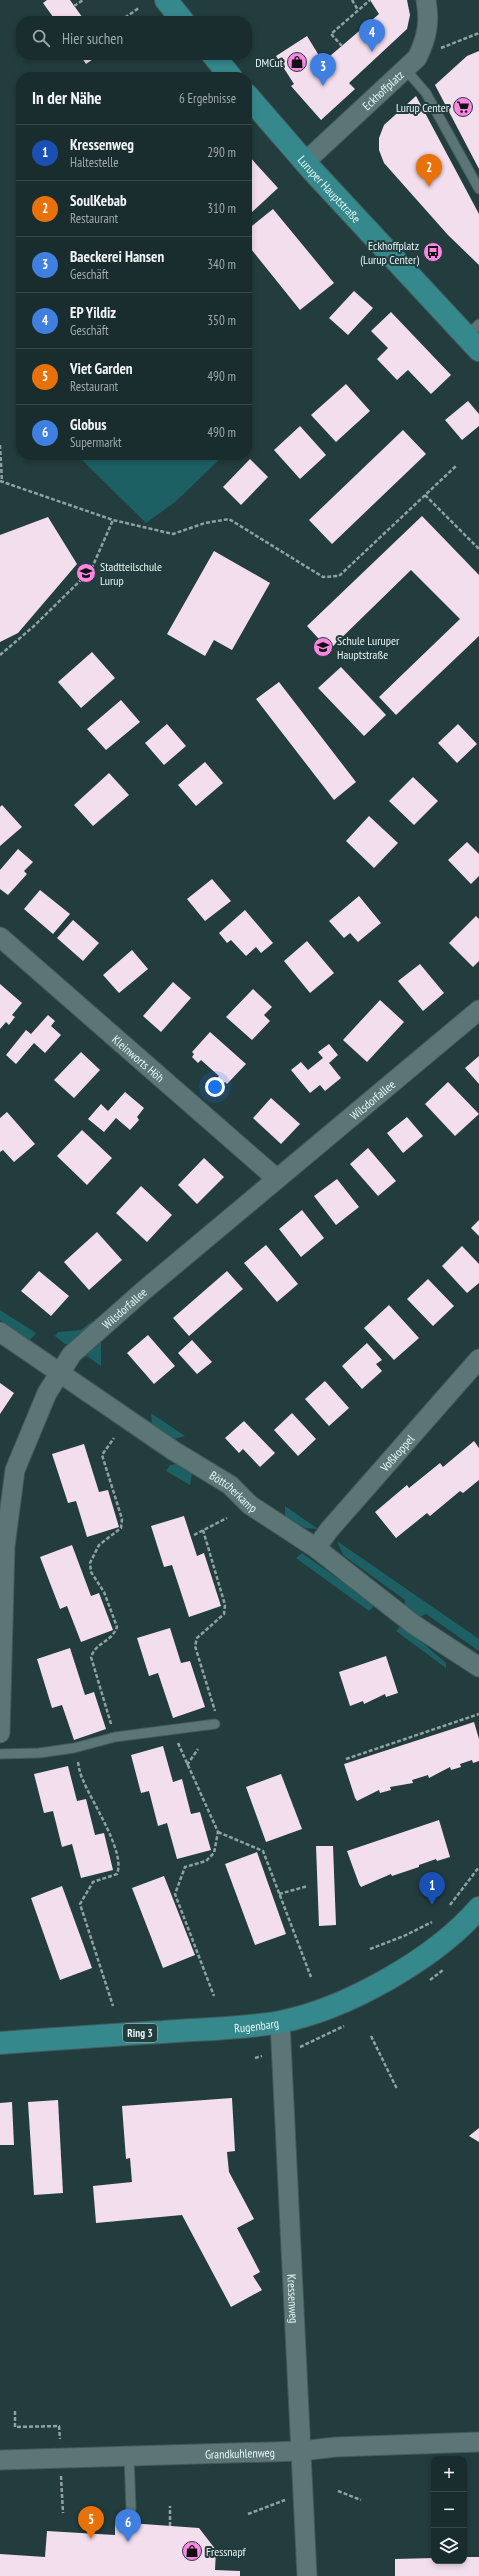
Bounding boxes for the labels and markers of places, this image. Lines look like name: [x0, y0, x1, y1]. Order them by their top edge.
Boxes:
pin: 4: [359, 19, 385, 52]
shop icon: DMCut: [286, 51, 308, 73]
pin: 3: [310, 53, 336, 86]
place label: DMCut: [255, 55, 284, 70]
supermarket icon: Lurup Center: [452, 96, 474, 118]
place label: Lurup Center: [396, 100, 450, 115]
pin: 2: [416, 154, 442, 187]
place label: Eckhoffplatz (Lurup Center): [360, 238, 419, 267]
bus stop icon: Eckhoffplatz (Lurup Center): [422, 241, 444, 263]
place label: Stadtteilschule Lurup: [100, 559, 162, 588]
school or university icon: Stadtteilschule Lurup: [75, 562, 97, 584]
place label: Schule Luruper Hauptstraße: [337, 633, 400, 662]
school or university icon: Schule Luruper Hauptstraße: [312, 636, 334, 658]
pin: 1: [419, 1872, 445, 1905]
pin: 5: [78, 2506, 104, 2539]
pin: 6: [115, 2509, 141, 2542]
shop icon: Fressnapf: [181, 2540, 203, 2562]
place label: Fressnapf: [206, 2544, 246, 2559]

